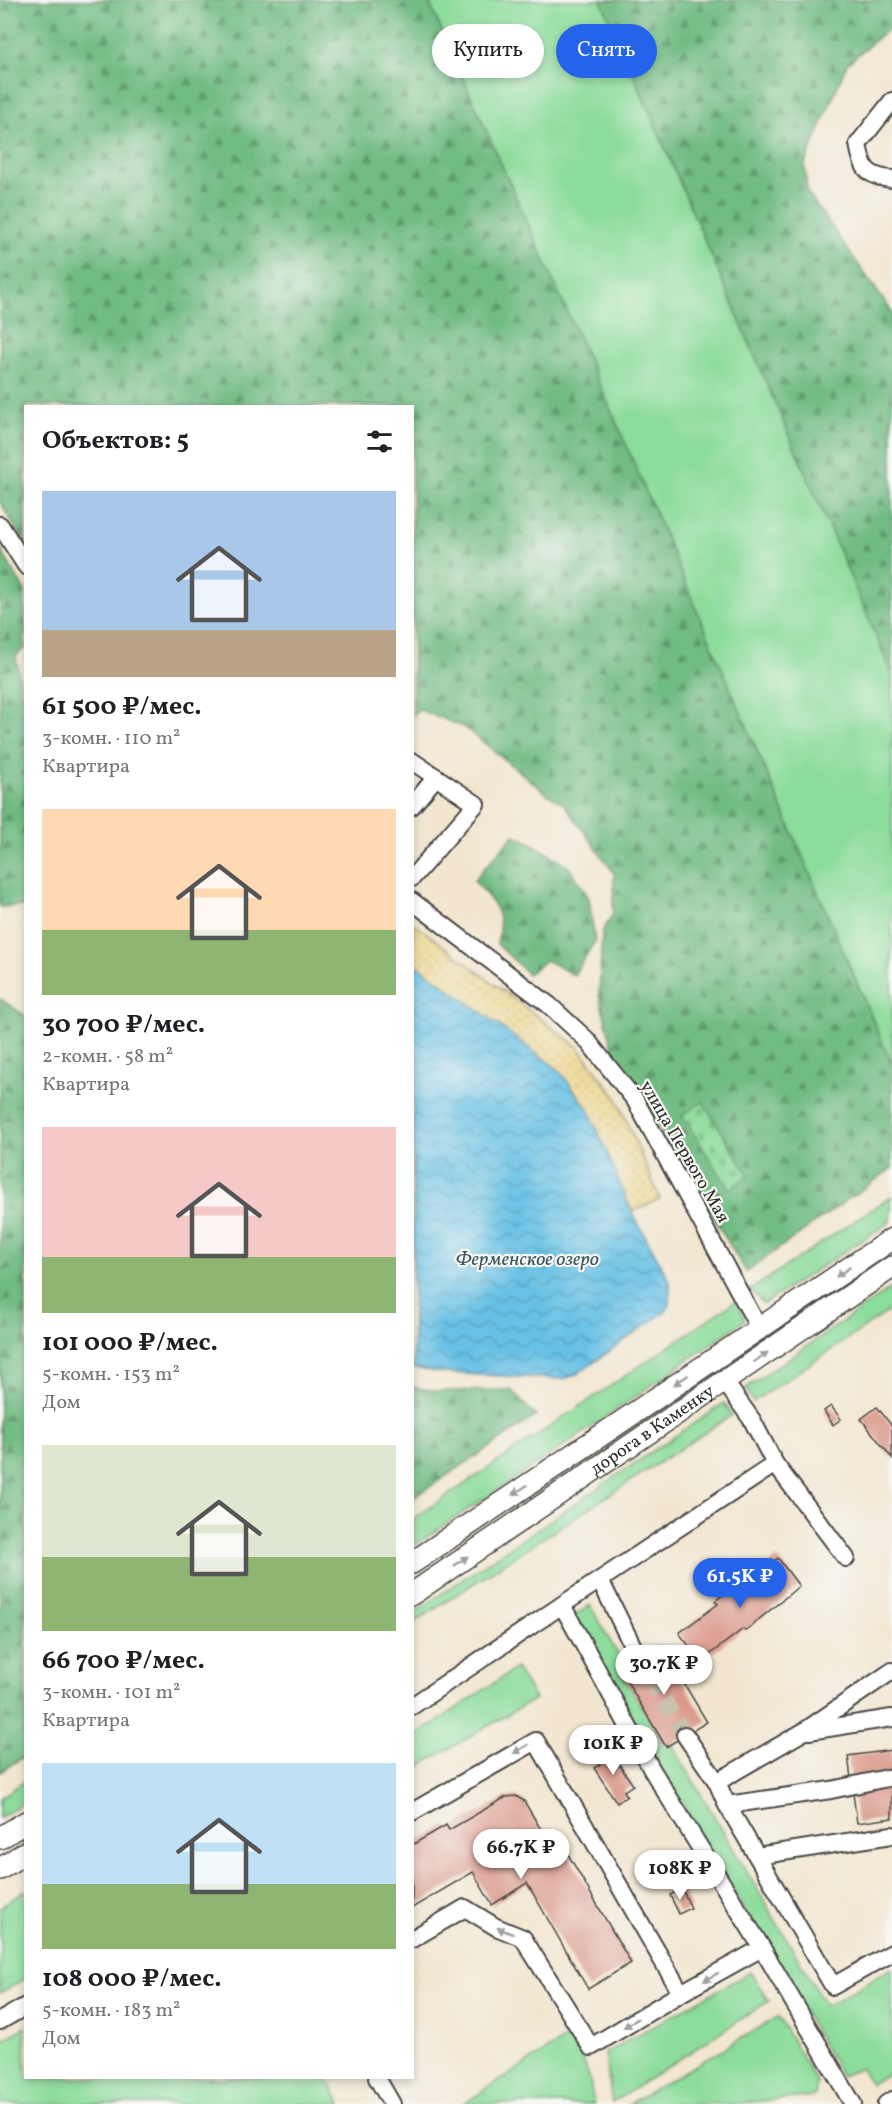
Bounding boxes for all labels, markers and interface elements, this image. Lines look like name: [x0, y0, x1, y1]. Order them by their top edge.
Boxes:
chip: Купить: [432, 24, 544, 78]
chip: Снять: [556, 24, 657, 78]
text: Объектов: 5: [42, 423, 189, 459]
icon: filters: [363, 425, 396, 458]
icon: home: [165, 530, 273, 638]
text: 61 500 ₽/мес.: [42, 689, 202, 725]
text: 3-комн. · 110 m²: [42, 725, 181, 753]
text: Квартира: [42, 753, 130, 781]
icon: home: [165, 848, 273, 956]
text: 30 700 ₽/мес.: [42, 1007, 205, 1043]
text: 2-комн. · 58 m²: [42, 1043, 173, 1071]
text: Квартира: [42, 1071, 130, 1099]
street label: улица Первого Мая: [633, 1076, 735, 1228]
icon: home: [165, 1166, 273, 1274]
water label: Ферменское озеро: [455, 1246, 599, 1274]
one-way arrow: [836, 1266, 852, 1278]
text: 101 000 ₽/мес.: [42, 1325, 218, 1361]
one-way arrow: [753, 1351, 769, 1363]
text: 5-комн. · 153 m²: [42, 1361, 180, 1389]
one-way arrow: [673, 1375, 690, 1386]
street label: дорога в Каменку: [585, 1379, 720, 1481]
text: Дом: [42, 1389, 81, 1417]
icon: home: [165, 1484, 273, 1592]
one-way arrow: [512, 1484, 528, 1495]
one-way arrow: [453, 1556, 469, 1567]
pin: 61.5K ₽: [685, 1558, 795, 1609]
text: 61.5K ₽: [707, 1563, 773, 1591]
text: 66 700 ₽/мес.: [42, 1643, 205, 1679]
pin: 30.7K ₽: [609, 1645, 719, 1696]
text: 30.7K ₽: [629, 1650, 699, 1678]
text: 3-комн. · 101 m²: [42, 1679, 181, 1707]
text: Квартира: [42, 1707, 130, 1735]
pin: 101K ₽: [564, 1725, 662, 1776]
text: 101K ₽: [583, 1730, 643, 1758]
one-way arrow: [513, 1744, 530, 1754]
icon: home: [165, 1802, 273, 1910]
pin: 66.7K ₽: [466, 1829, 576, 1880]
text: 66.7K ₽: [487, 1834, 555, 1862]
pin: 108K ₽: [631, 1850, 729, 1901]
text: 108K ₽: [648, 1855, 712, 1883]
one-way arrow: [496, 1926, 514, 1936]
text: 108 000 ₽/мес.: [42, 1961, 222, 1997]
one-way arrow: [703, 1971, 719, 1982]
text: 5-комн. · 183 m²: [42, 1997, 181, 2025]
one-way arrow: [623, 2018, 639, 2029]
text: Дом: [42, 2025, 81, 2053]

